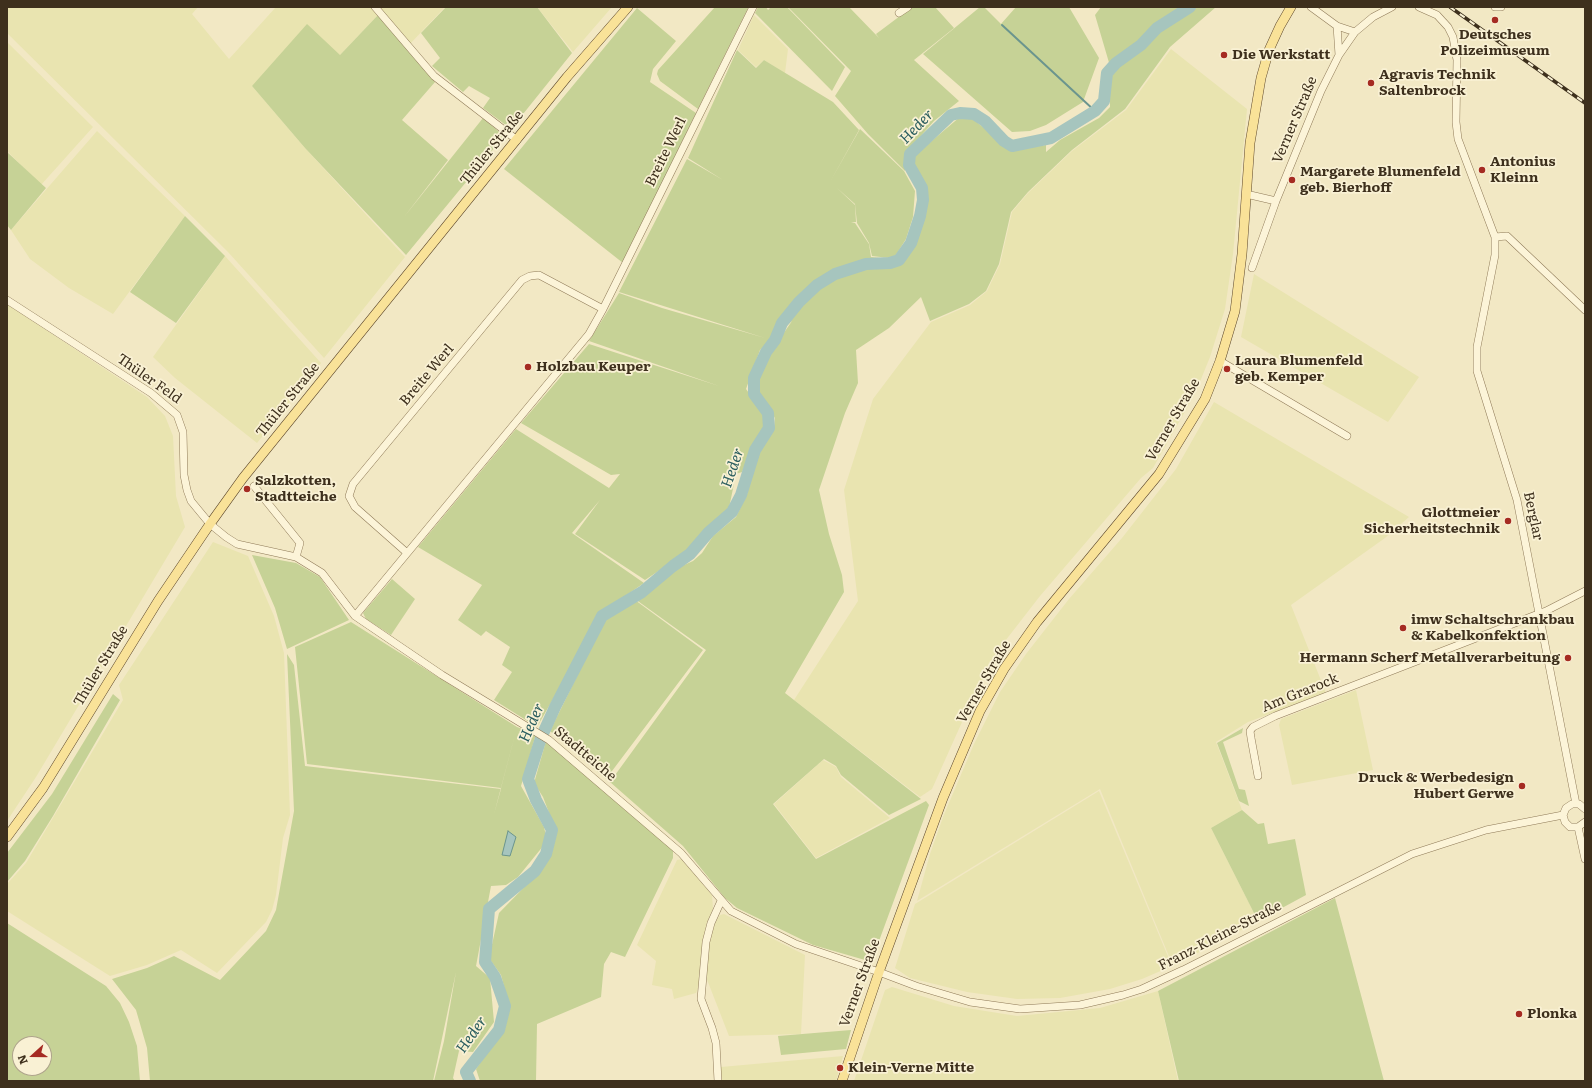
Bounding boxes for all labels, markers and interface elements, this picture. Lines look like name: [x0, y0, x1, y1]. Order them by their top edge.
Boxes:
marker: Deutsches Polizeimuseum: [1490, 15, 1500, 25]
place label: Deutsches Polizeimuseum: [1440, 27, 1550, 60]
place label: Die Werkstatt: [1232, 47, 1330, 63]
marker: Die Werkstatt: [1219, 50, 1229, 60]
place label: Agravis Technik Saltenbrock: [1379, 67, 1496, 100]
street label: Verner Straße: [1269, 74, 1321, 166]
marker: Agravis Technik Saltenbrock: [1366, 78, 1376, 88]
water label: Heder: [896, 106, 938, 148]
street label: Thüler Straße: [457, 107, 527, 189]
street label: Breite Werl: [642, 115, 690, 189]
place label: Antonius Kleinn: [1490, 154, 1555, 186]
place label: Margarete Blumenfeld geb. Bierhoff: [1300, 164, 1461, 196]
marker: Antonius Kleinn: [1477, 165, 1487, 175]
marker: Margarete Blumenfeld geb. Bierhoff: [1287, 175, 1297, 185]
street label: Breite Werl: [396, 341, 458, 409]
street label: Thüler Feld: [113, 351, 185, 407]
place label: Laura Blumenfeld geb. Kemper: [1235, 353, 1363, 386]
street label: Thüler Straße: [253, 359, 323, 441]
place label: Holzbau Keuper: [536, 359, 651, 375]
marker: Holzbau Keuper: [523, 362, 533, 372]
marker: Laura Blumenfeld geb. Kemper: [1222, 364, 1232, 374]
street label: Verner Straße: [1142, 376, 1204, 464]
water label: Heder: [718, 446, 748, 490]
place label: Salzkotten, Stadtteiche: [255, 473, 337, 506]
marker: Salzkotten, Stadtteiche: [242, 484, 252, 494]
street label: Berglar: [1520, 490, 1546, 542]
place label: Glottmeier Sicherheitstechnik: [1364, 505, 1500, 538]
marker: Glottmeier Sicherheitstechnik: [1503, 516, 1513, 526]
place label: imw Schaltschrankbau & Kabelkonfektion: [1411, 612, 1574, 644]
street label: Thüler Straße: [70, 622, 132, 710]
marker: imw Schaltschrankbau & Kabelkonfektion: [1398, 623, 1408, 633]
street label: Verner Straße: [953, 638, 1015, 726]
place label: Hermann Scherf Metallverarbeitung: [1299, 650, 1560, 666]
marker: Hermann Scherf Metallverarbeitung: [1563, 653, 1573, 663]
street label: Am Grarock: [1259, 670, 1341, 716]
water label: Heder: [515, 701, 549, 745]
street label: Stadtteiche: [550, 723, 620, 785]
place label: Druck & Werbedesign Hubert Gerwe: [1358, 770, 1514, 802]
marker: Druck & Werbedesign Hubert Gerwe: [1517, 781, 1527, 791]
street label: Franz-Kleine-Straße: [1156, 898, 1284, 974]
street label: Verner Straße: [836, 936, 884, 1030]
place label: Plonka: [1527, 1006, 1577, 1022]
marker: Plonka: [1514, 1009, 1524, 1019]
water label: Heder: [453, 1013, 491, 1057]
north arrow: [12, 1036, 52, 1076]
text: N: [13, 1053, 31, 1067]
place label: Klein-Verne Mitte: [848, 1060, 974, 1076]
marker: Klein-Verne Mitte: [835, 1063, 845, 1073]

